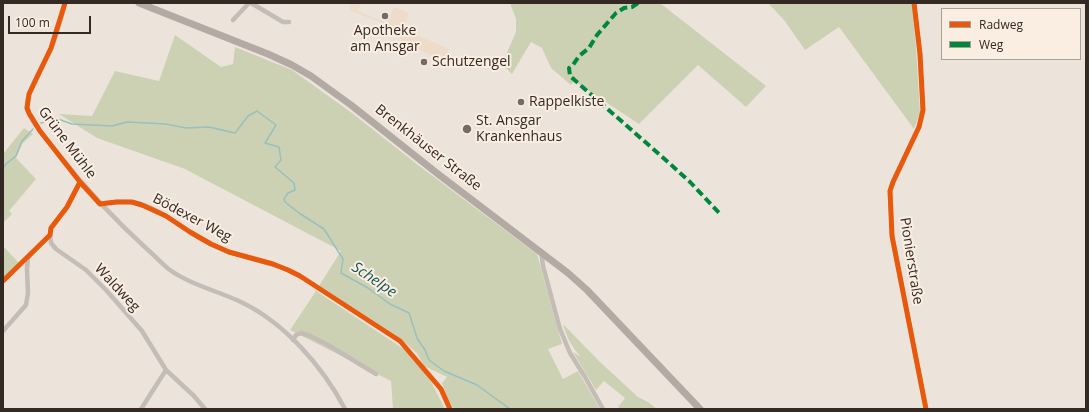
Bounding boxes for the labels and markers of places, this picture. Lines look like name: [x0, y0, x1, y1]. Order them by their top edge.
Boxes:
marker: Apotheke am Ansgar: [380, 11, 390, 21]
place label: Apotheke am Ansgar: [350, 23, 420, 56]
place label: Schutzengel: [432, 54, 511, 70]
marker: Schutzengel: [419, 57, 429, 67]
place label: Rappelkiste: [529, 94, 604, 110]
marker: Rappelkiste: [516, 97, 526, 107]
place label: St. Ansgar Krankenhaus: [476, 113, 562, 146]
marker: St. Ansgar Krankenhaus: [461, 123, 473, 135]

